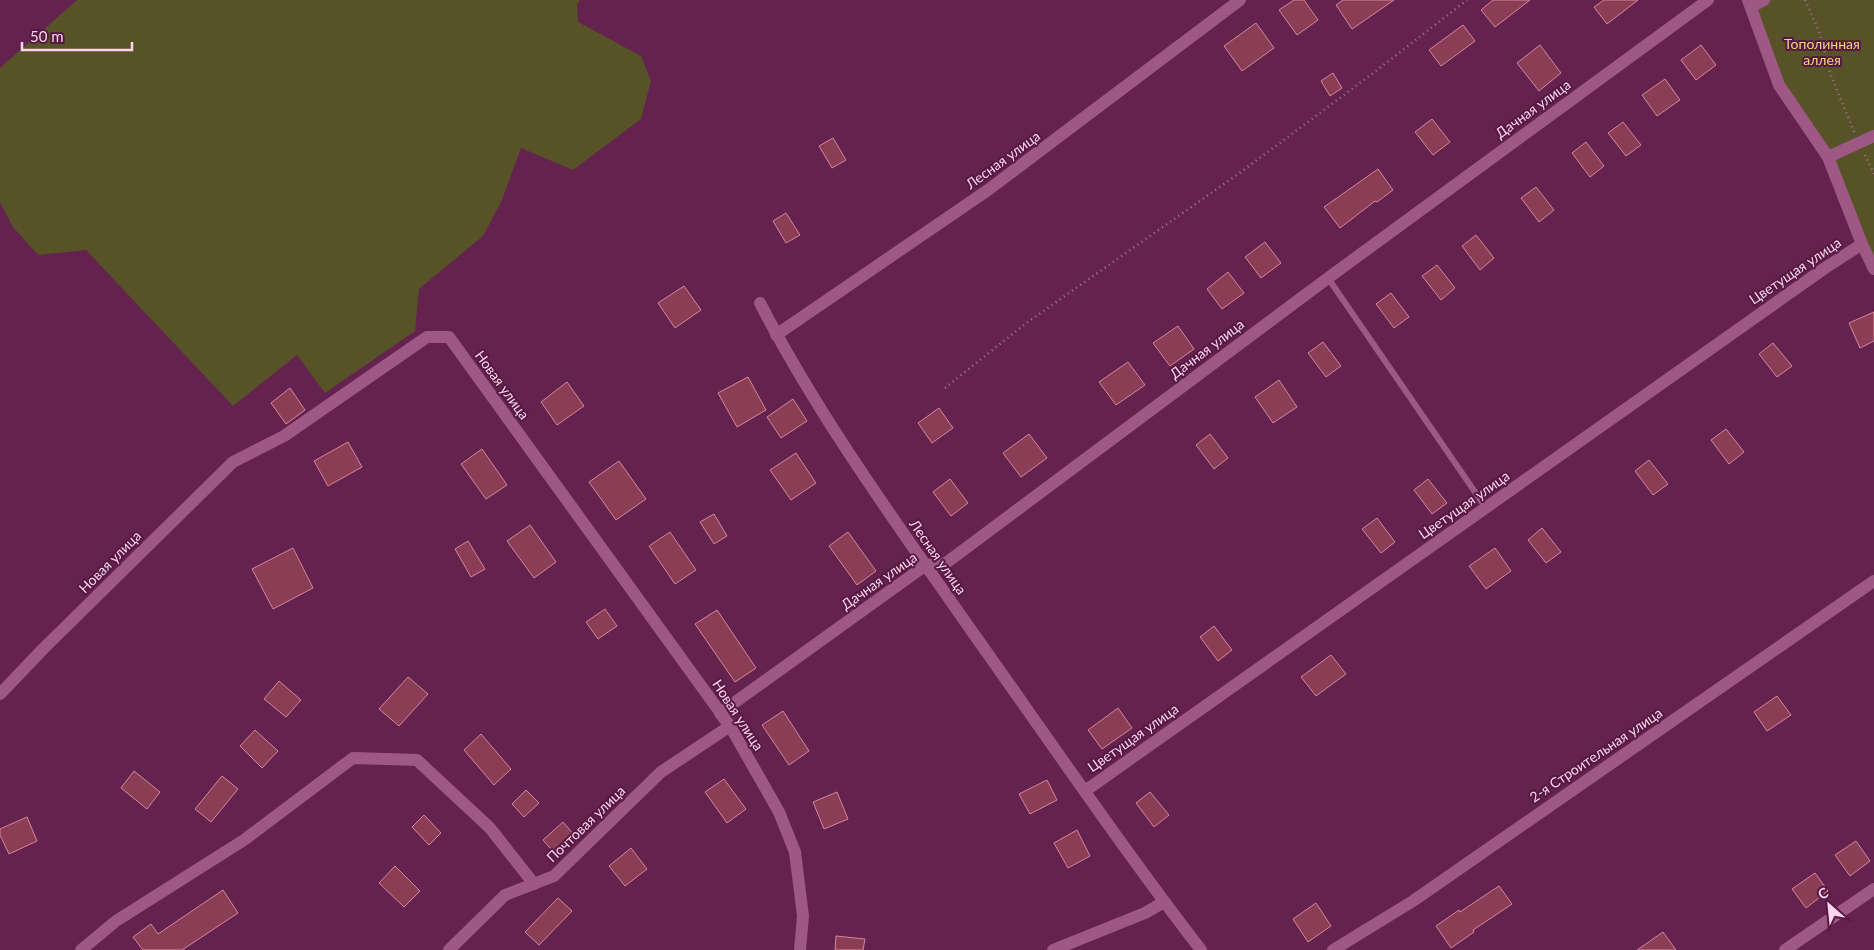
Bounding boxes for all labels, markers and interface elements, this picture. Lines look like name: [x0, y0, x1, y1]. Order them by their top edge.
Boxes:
scale bar: [22, 20, 132, 52]
text: 50 m: [30, 27, 64, 45]
park label: Тополинная аллея: [1784, 35, 1860, 68]
street label: Дачная улица: [1492, 76, 1574, 142]
street label: Лесная улица: [961, 127, 1043, 193]
street label: Цветущая улица: [1746, 234, 1844, 308]
street label: Дачная улица: [1166, 315, 1247, 382]
street label: Новая улица: [472, 347, 533, 423]
street label: Цветущая улица: [1415, 467, 1512, 542]
street label: Лесная улица: [906, 515, 971, 597]
street label: Новая улица: [75, 527, 144, 596]
street label: Дачная улица: [838, 548, 920, 613]
street label: Новая улица: [709, 676, 768, 753]
street label: Цветущая улица: [1084, 700, 1181, 775]
street label: 2-я Строительная улица: [1526, 704, 1665, 805]
street label: Почтовая улица: [543, 782, 628, 865]
north arrow: [1804, 880, 1854, 930]
text: С: [1815, 883, 1832, 903]

